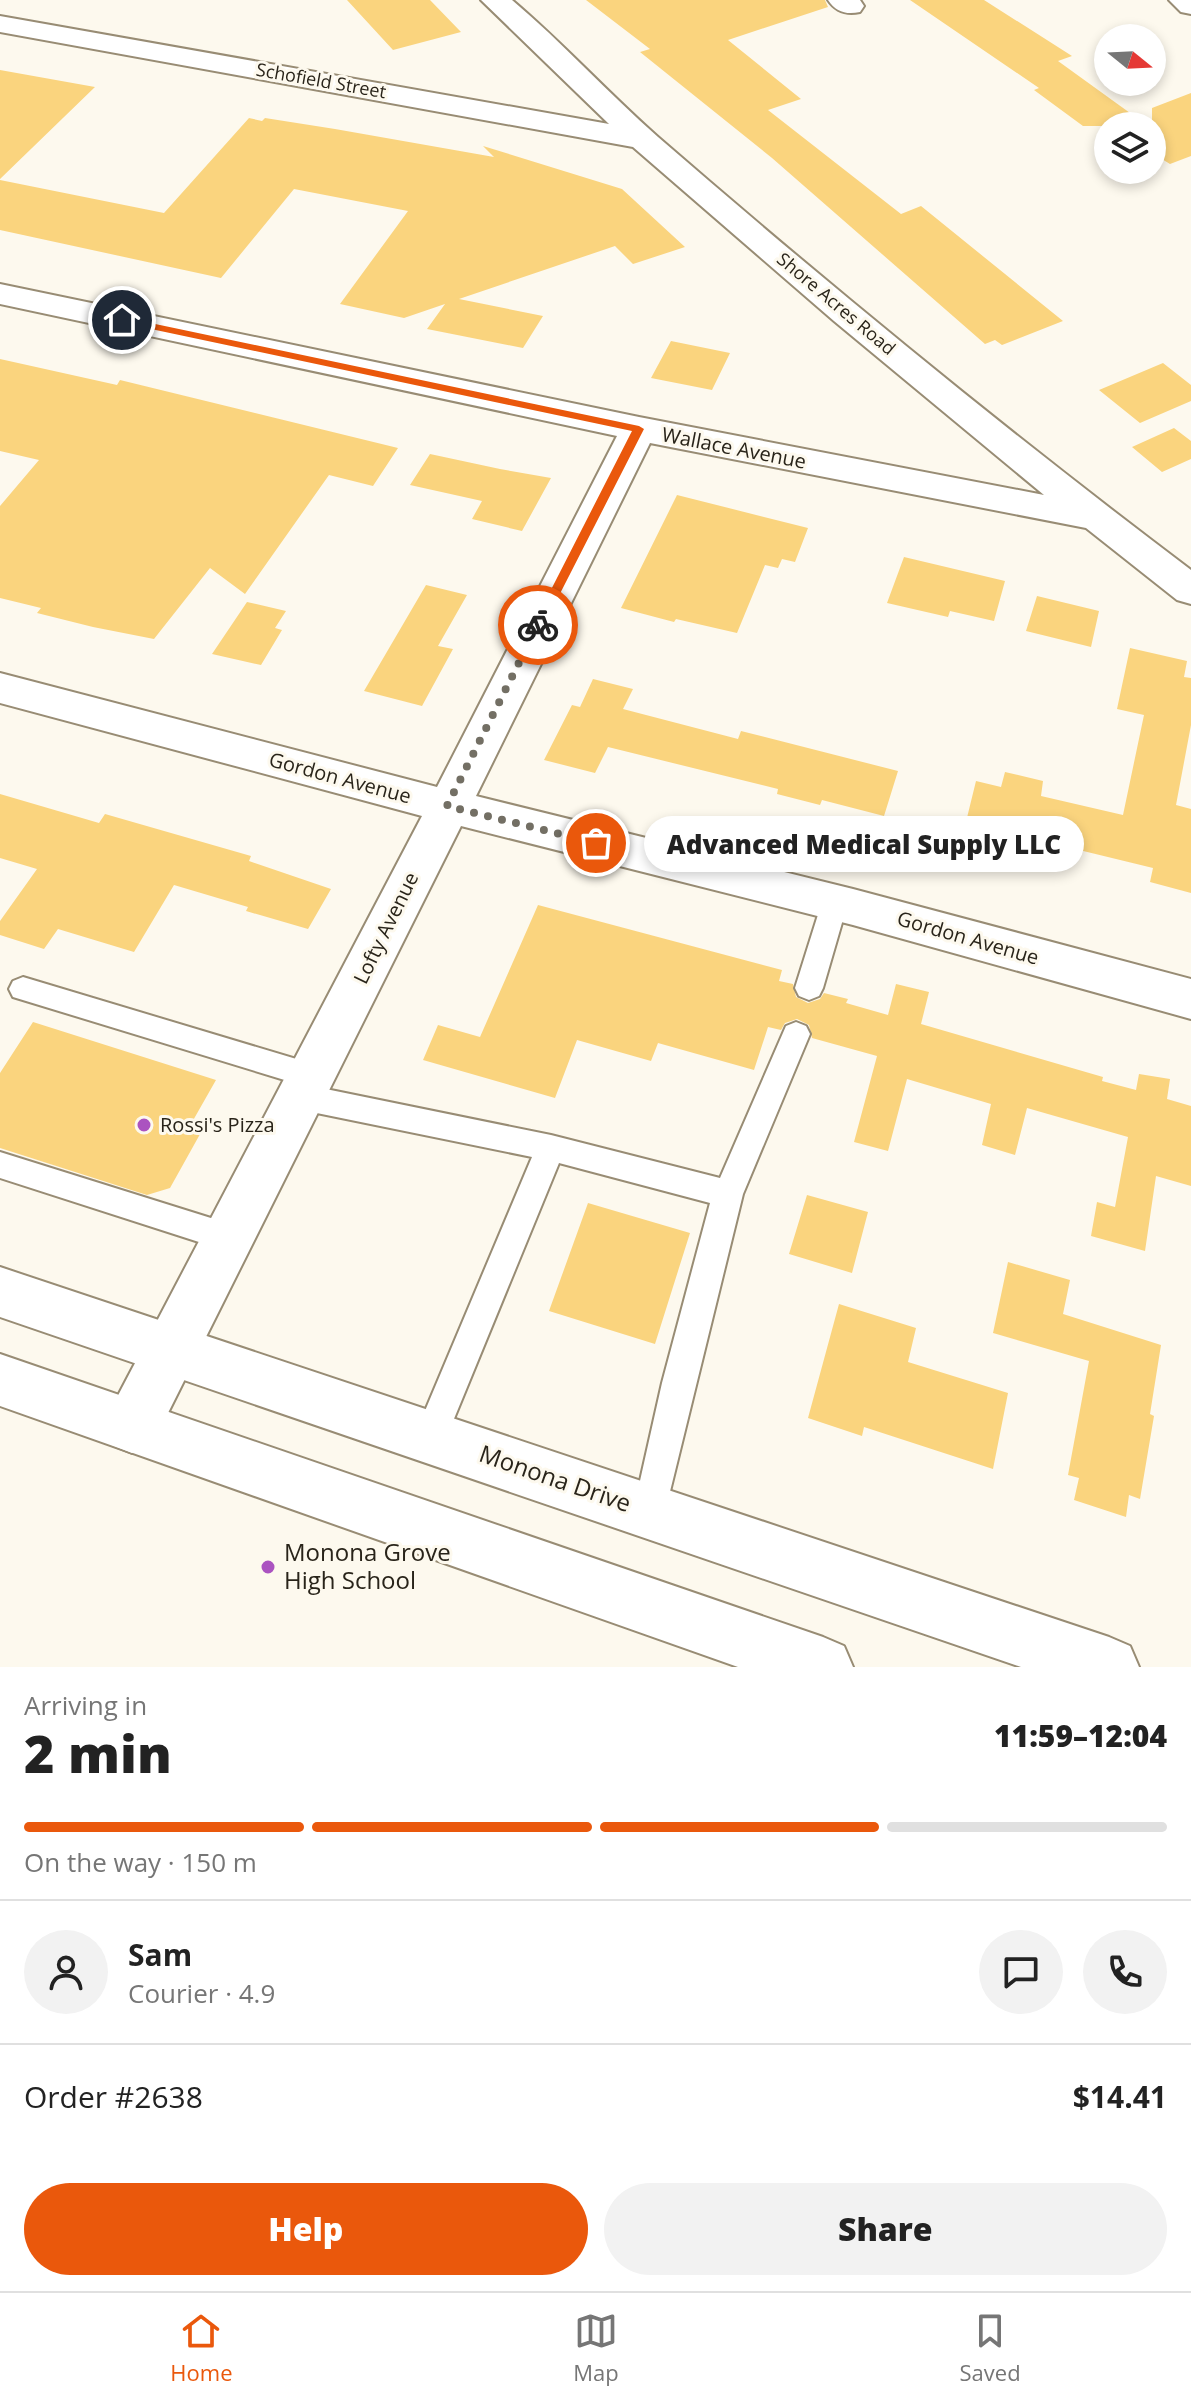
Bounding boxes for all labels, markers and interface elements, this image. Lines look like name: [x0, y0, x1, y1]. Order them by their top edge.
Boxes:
north arrow: [1094, 24, 1166, 96]
map controls: [1094, 24, 1166, 184]
street label: Schofield Street: [254, 57, 388, 103]
button: layers: [1094, 112, 1166, 184]
street label: Shore Acres Road: [772, 247, 901, 360]
pin: [88, 286, 156, 354]
icon: home: [100, 298, 144, 342]
street label: Wallace Avenue: [660, 420, 809, 475]
courier: [498, 585, 578, 665]
icon: bike: [516, 603, 560, 647]
street label: Gordon Avenue: [266, 746, 414, 809]
pin: [562, 809, 630, 877]
callout: Advanced Medical Supply LLC: [644, 815, 1084, 871]
icon: bag: [574, 821, 618, 865]
text: Advanced Medical Supply LLC: [667, 826, 1061, 862]
street label: Lofty Avenue: [347, 867, 424, 988]
street label: Gordon Avenue: [894, 904, 1042, 971]
place label: Rossi's Pizza: [160, 1111, 275, 1138]
marker: Rossi's Pizza: [135, 1116, 153, 1134]
street label: Monona Drive: [475, 1436, 636, 1519]
place label: Monona Grove High School: [284, 1535, 451, 1596]
marker: Monona Grove High School: [259, 1558, 277, 1576]
text: Arriving in: [24, 1687, 147, 1723]
text: 11:59–12:04: [994, 1715, 1167, 1756]
text: 2 min: [24, 1717, 172, 1788]
text: On the way · 150 m: [24, 1844, 257, 1880]
button: person: [24, 1930, 108, 2014]
button: chat: [979, 1930, 1063, 2014]
button: phone: [1083, 1930, 1167, 2014]
text: Sam: [128, 1934, 192, 1975]
text: Courier · 4.9: [128, 1975, 275, 2011]
text: Order #2638: [24, 2076, 203, 2117]
text: $14.41: [1073, 2076, 1167, 2117]
button: Help: [24, 2183, 588, 2275]
button: Share: [604, 2183, 1167, 2275]
tab: Home: [170, 2309, 233, 2387]
tab: Map: [573, 2309, 619, 2387]
tab: Saved: [960, 2309, 1021, 2387]

